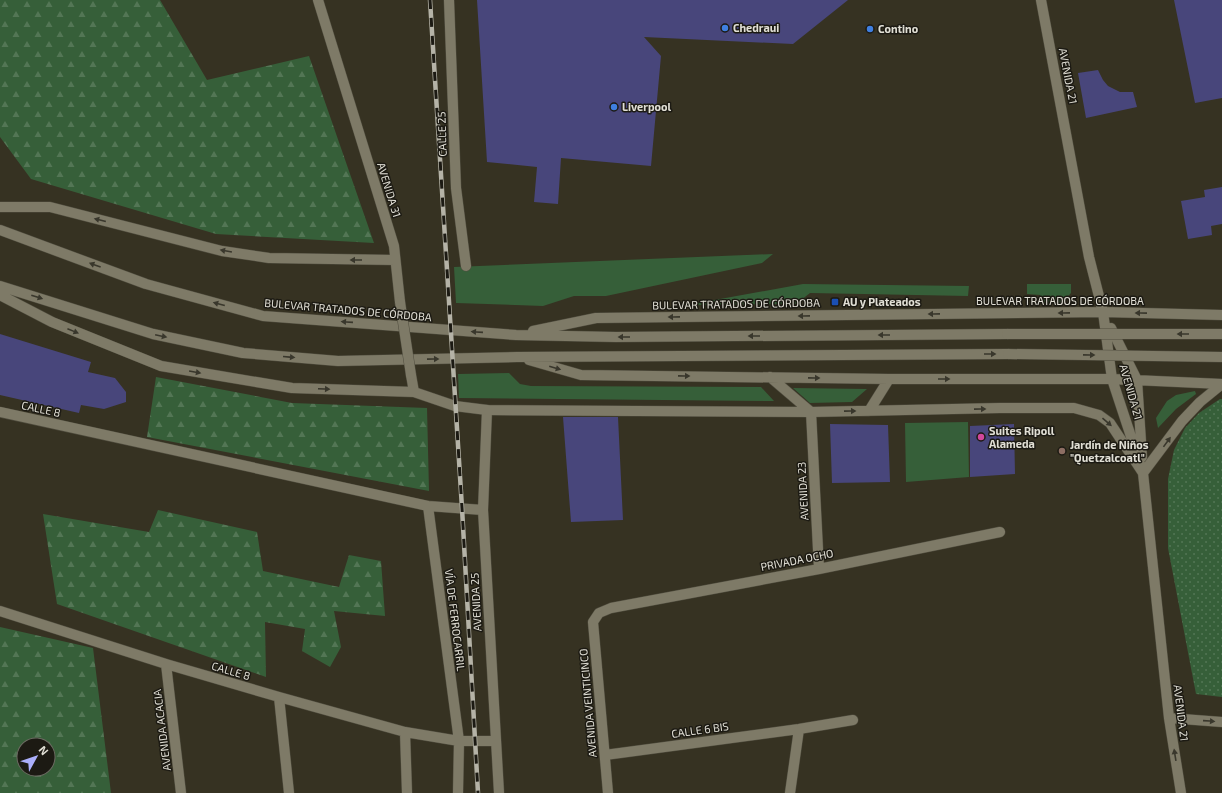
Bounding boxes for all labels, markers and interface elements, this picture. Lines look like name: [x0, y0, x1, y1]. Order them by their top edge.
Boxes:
place label: Chedraui: [733, 21, 779, 34]
place label: Contino: [878, 22, 919, 35]
marker: Chedraui: [720, 23, 730, 33]
marker: Contino: [865, 24, 875, 34]
street label: AVENIDA 21: [1057, 47, 1080, 105]
place label: Liverpool: [622, 100, 672, 113]
marker: Liverpool: [609, 102, 619, 112]
street label: CALLE 25: [434, 111, 449, 157]
street label: AVENIDA 31: [375, 161, 404, 219]
one-way arrow: [94, 216, 106, 222]
one-way arrow: [220, 248, 232, 254]
one-way arrow: [349, 257, 362, 263]
one-way arrow: [88, 261, 100, 267]
one-way arrow: [32, 294, 44, 300]
street label: BULEVAR TRATADOS DE CÓRDOBA: [976, 294, 1144, 307]
place label: AU y Plateados: [843, 295, 921, 309]
street label: BULEVAR TRATADOS DE CÓRDOBA: [264, 296, 432, 323]
street label: BULEVAR TRATADOS DE CÓRDOBA: [652, 296, 820, 311]
marker: AU y Plateados: [830, 297, 840, 307]
one-way arrow: [213, 300, 225, 306]
one-way arrow: [1057, 310, 1070, 316]
one-way arrow: [1134, 310, 1147, 316]
one-way arrow: [927, 311, 940, 317]
one-way arrow: [798, 312, 810, 319]
one-way arrow: [667, 314, 680, 320]
one-way arrow: [341, 319, 353, 326]
one-way arrow: [67, 328, 79, 334]
one-way arrow: [471, 329, 483, 336]
one-way arrow: [1176, 331, 1189, 337]
one-way arrow: [877, 332, 890, 338]
one-way arrow: [155, 333, 167, 339]
one-way arrow: [747, 333, 760, 339]
one-way arrow: [617, 334, 630, 340]
one-way arrow: [984, 351, 997, 357]
one-way arrow: [1083, 352, 1096, 358]
one-way arrow: [283, 353, 295, 360]
one-way arrow: [427, 355, 439, 362]
street label: AVENIDA 21: [1117, 363, 1146, 421]
one-way arrow: [549, 365, 561, 371]
one-way arrow: [189, 369, 201, 375]
one-way arrow: [678, 373, 691, 379]
one-way arrow: [808, 375, 821, 381]
one-way arrow: [938, 376, 951, 382]
one-way arrow: [318, 386, 330, 393]
street label: CALLE 8: [20, 398, 62, 419]
one-way arrow: [974, 405, 986, 412]
one-way arrow: [844, 408, 857, 414]
one-way arrow: [1102, 417, 1112, 426]
place label: Suites Ripoll Alameda: [989, 424, 1055, 450]
marker: Suites Ripoll Alameda: [976, 432, 986, 442]
one-way arrow: [1162, 437, 1170, 447]
place label: Jardín de Niños "Quetzalcoatl": [1070, 438, 1149, 465]
marker: Jardín de Niños "Quetzalcoatl": [1057, 446, 1067, 456]
street label: AVENIDA 23: [794, 461, 811, 521]
street label: PRIVADA OCHO: [759, 546, 834, 573]
street label: VÍA DE FERROCARRIL: [443, 568, 468, 672]
street label: AVENIDA 25: [467, 572, 484, 631]
street label: AVENIDA VEINTICINCO: [576, 648, 599, 758]
street label: CALLE 8: [210, 659, 252, 682]
street label: AVENIDA 21: [1172, 684, 1191, 742]
street label: AVENIDA ACACIA: [150, 688, 173, 771]
one-way arrow: [1203, 717, 1215, 724]
street label: CALLE 6 BIS: [670, 719, 729, 740]
north arrow: [16, 737, 56, 777]
text: N: [37, 743, 52, 758]
one-way arrow: [1172, 749, 1178, 762]

